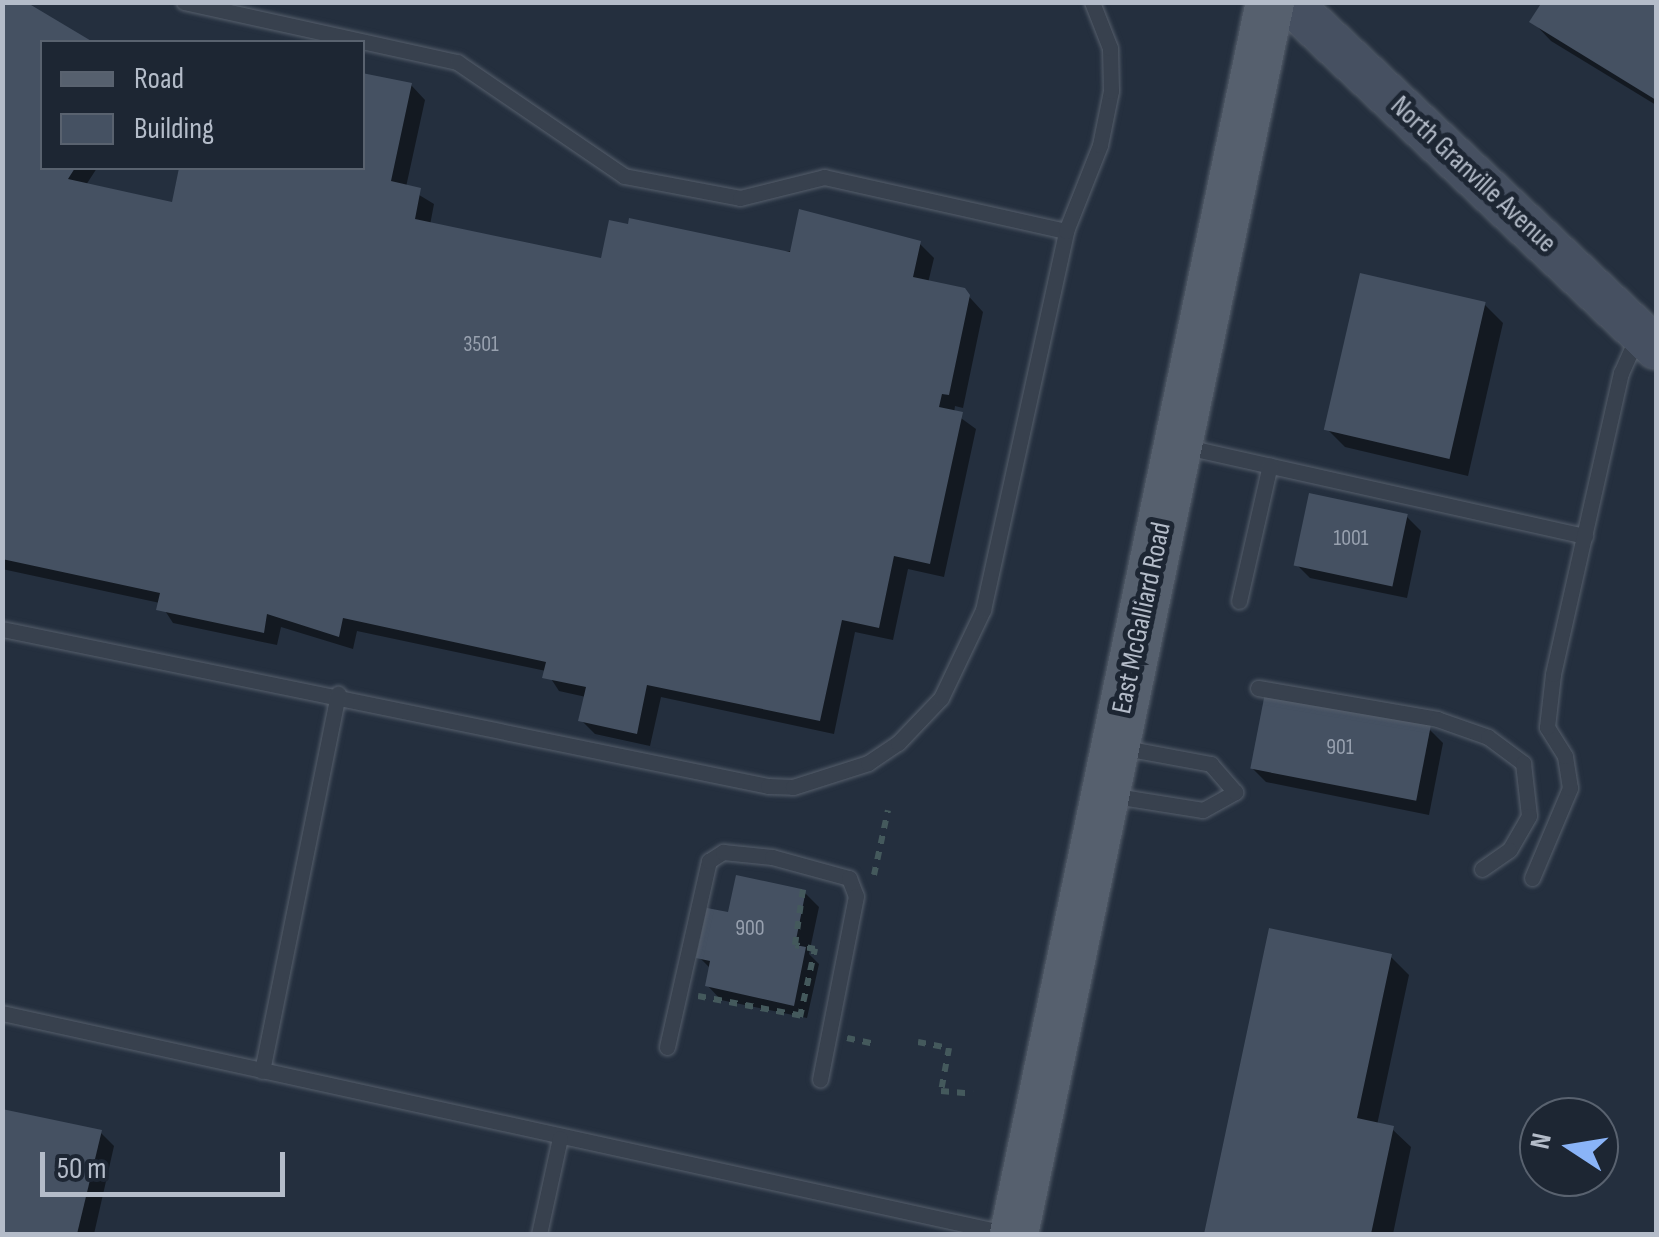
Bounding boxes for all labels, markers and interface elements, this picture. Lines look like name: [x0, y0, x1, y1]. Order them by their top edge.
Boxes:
legend: [40, 40, 365, 170]
text: Road: [134, 61, 184, 97]
street label: North Granville Avenue: [1383, 90, 1563, 260]
text: Building: [134, 111, 214, 147]
house number: 3501: [463, 332, 499, 358]
street label: East McGalliard Road: [1105, 519, 1179, 717]
house number: 1001: [1333, 526, 1369, 552]
house number: 901: [1326, 735, 1354, 761]
house number: 900: [735, 916, 765, 942]
north arrow: [1519, 1097, 1619, 1197]
text: N: [1523, 1130, 1559, 1152]
scale bar: [45, 1132, 290, 1194]
text: 50 m: [57, 1151, 106, 1187]

